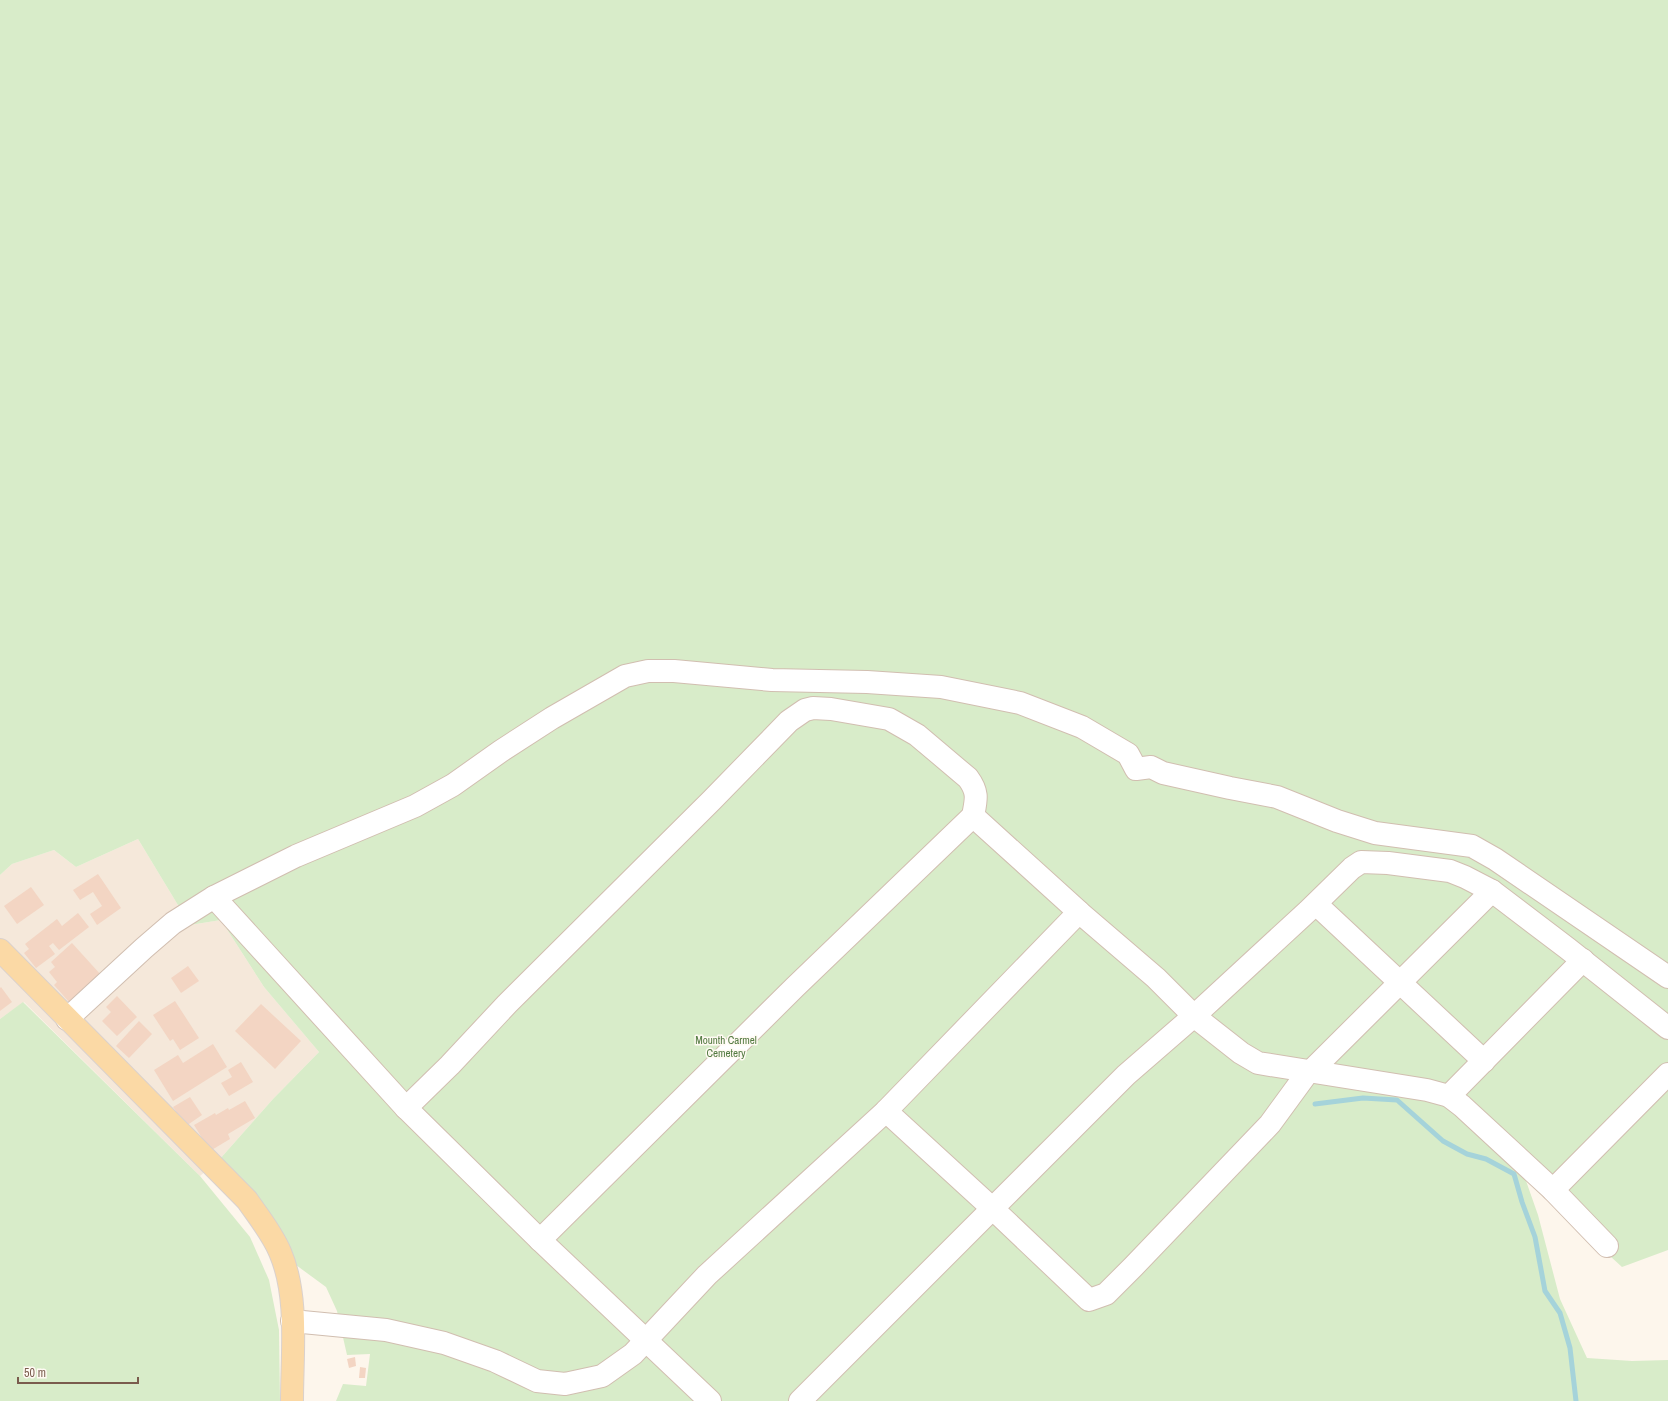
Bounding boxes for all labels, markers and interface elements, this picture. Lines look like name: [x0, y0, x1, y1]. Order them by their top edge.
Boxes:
park label: Mounth Carmel Cemetery: [695, 1033, 757, 1060]
scale bar: [18, 1359, 138, 1385]
text: 50 m: [24, 1365, 46, 1381]

